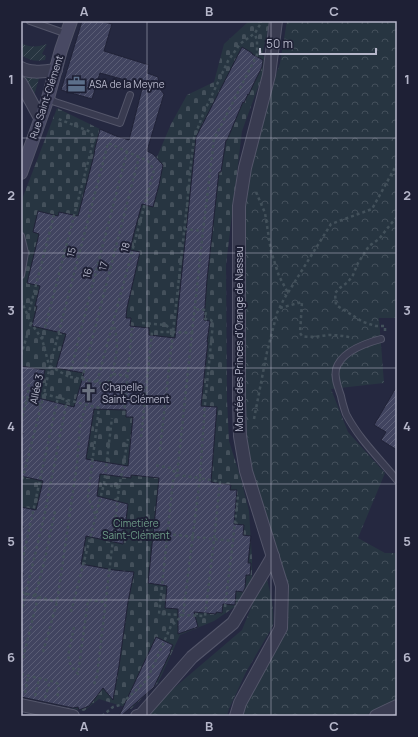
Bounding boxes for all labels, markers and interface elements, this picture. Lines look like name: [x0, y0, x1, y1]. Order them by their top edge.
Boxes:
text: A: [80, 2, 89, 20]
text: B: [205, 2, 213, 20]
text: C: [329, 2, 339, 20]
scale bar: [260, 30, 376, 56]
text: 50 m: [266, 35, 293, 52]
street label: Rue Saint-Clément: [26, 53, 66, 141]
text: 1: [8, 70, 14, 88]
text: 1: [404, 70, 410, 88]
office icon: ASA de la Meyne: [66, 74, 86, 94]
place label: ASA de la Meyne: [89, 77, 165, 91]
text: 2: [7, 186, 15, 204]
text: 2: [403, 186, 411, 204]
street label: 18: [117, 240, 133, 254]
street label: 15: [63, 245, 79, 258]
street label: Montée des Princes d'Orange de Nassau: [232, 246, 246, 432]
street label: 17: [95, 260, 111, 272]
street label: 16: [79, 266, 95, 280]
text: 3: [7, 301, 15, 319]
text: 3: [403, 301, 411, 319]
street label: Allée 3: [26, 373, 46, 405]
place label: Chapelle Saint-Clément: [102, 380, 169, 406]
church icon: Chapelle Saint-Clément: [79, 383, 99, 403]
text: 4: [7, 417, 15, 435]
text: 4: [403, 417, 411, 435]
park label: Cimetière Saint-Clément: [102, 516, 170, 542]
text: 5: [7, 532, 15, 550]
text: 5: [403, 532, 411, 550]
text: 6: [7, 648, 15, 666]
text: 6: [403, 648, 411, 666]
text: A: [80, 717, 89, 735]
text: B: [205, 717, 213, 735]
text: C: [329, 717, 339, 735]

